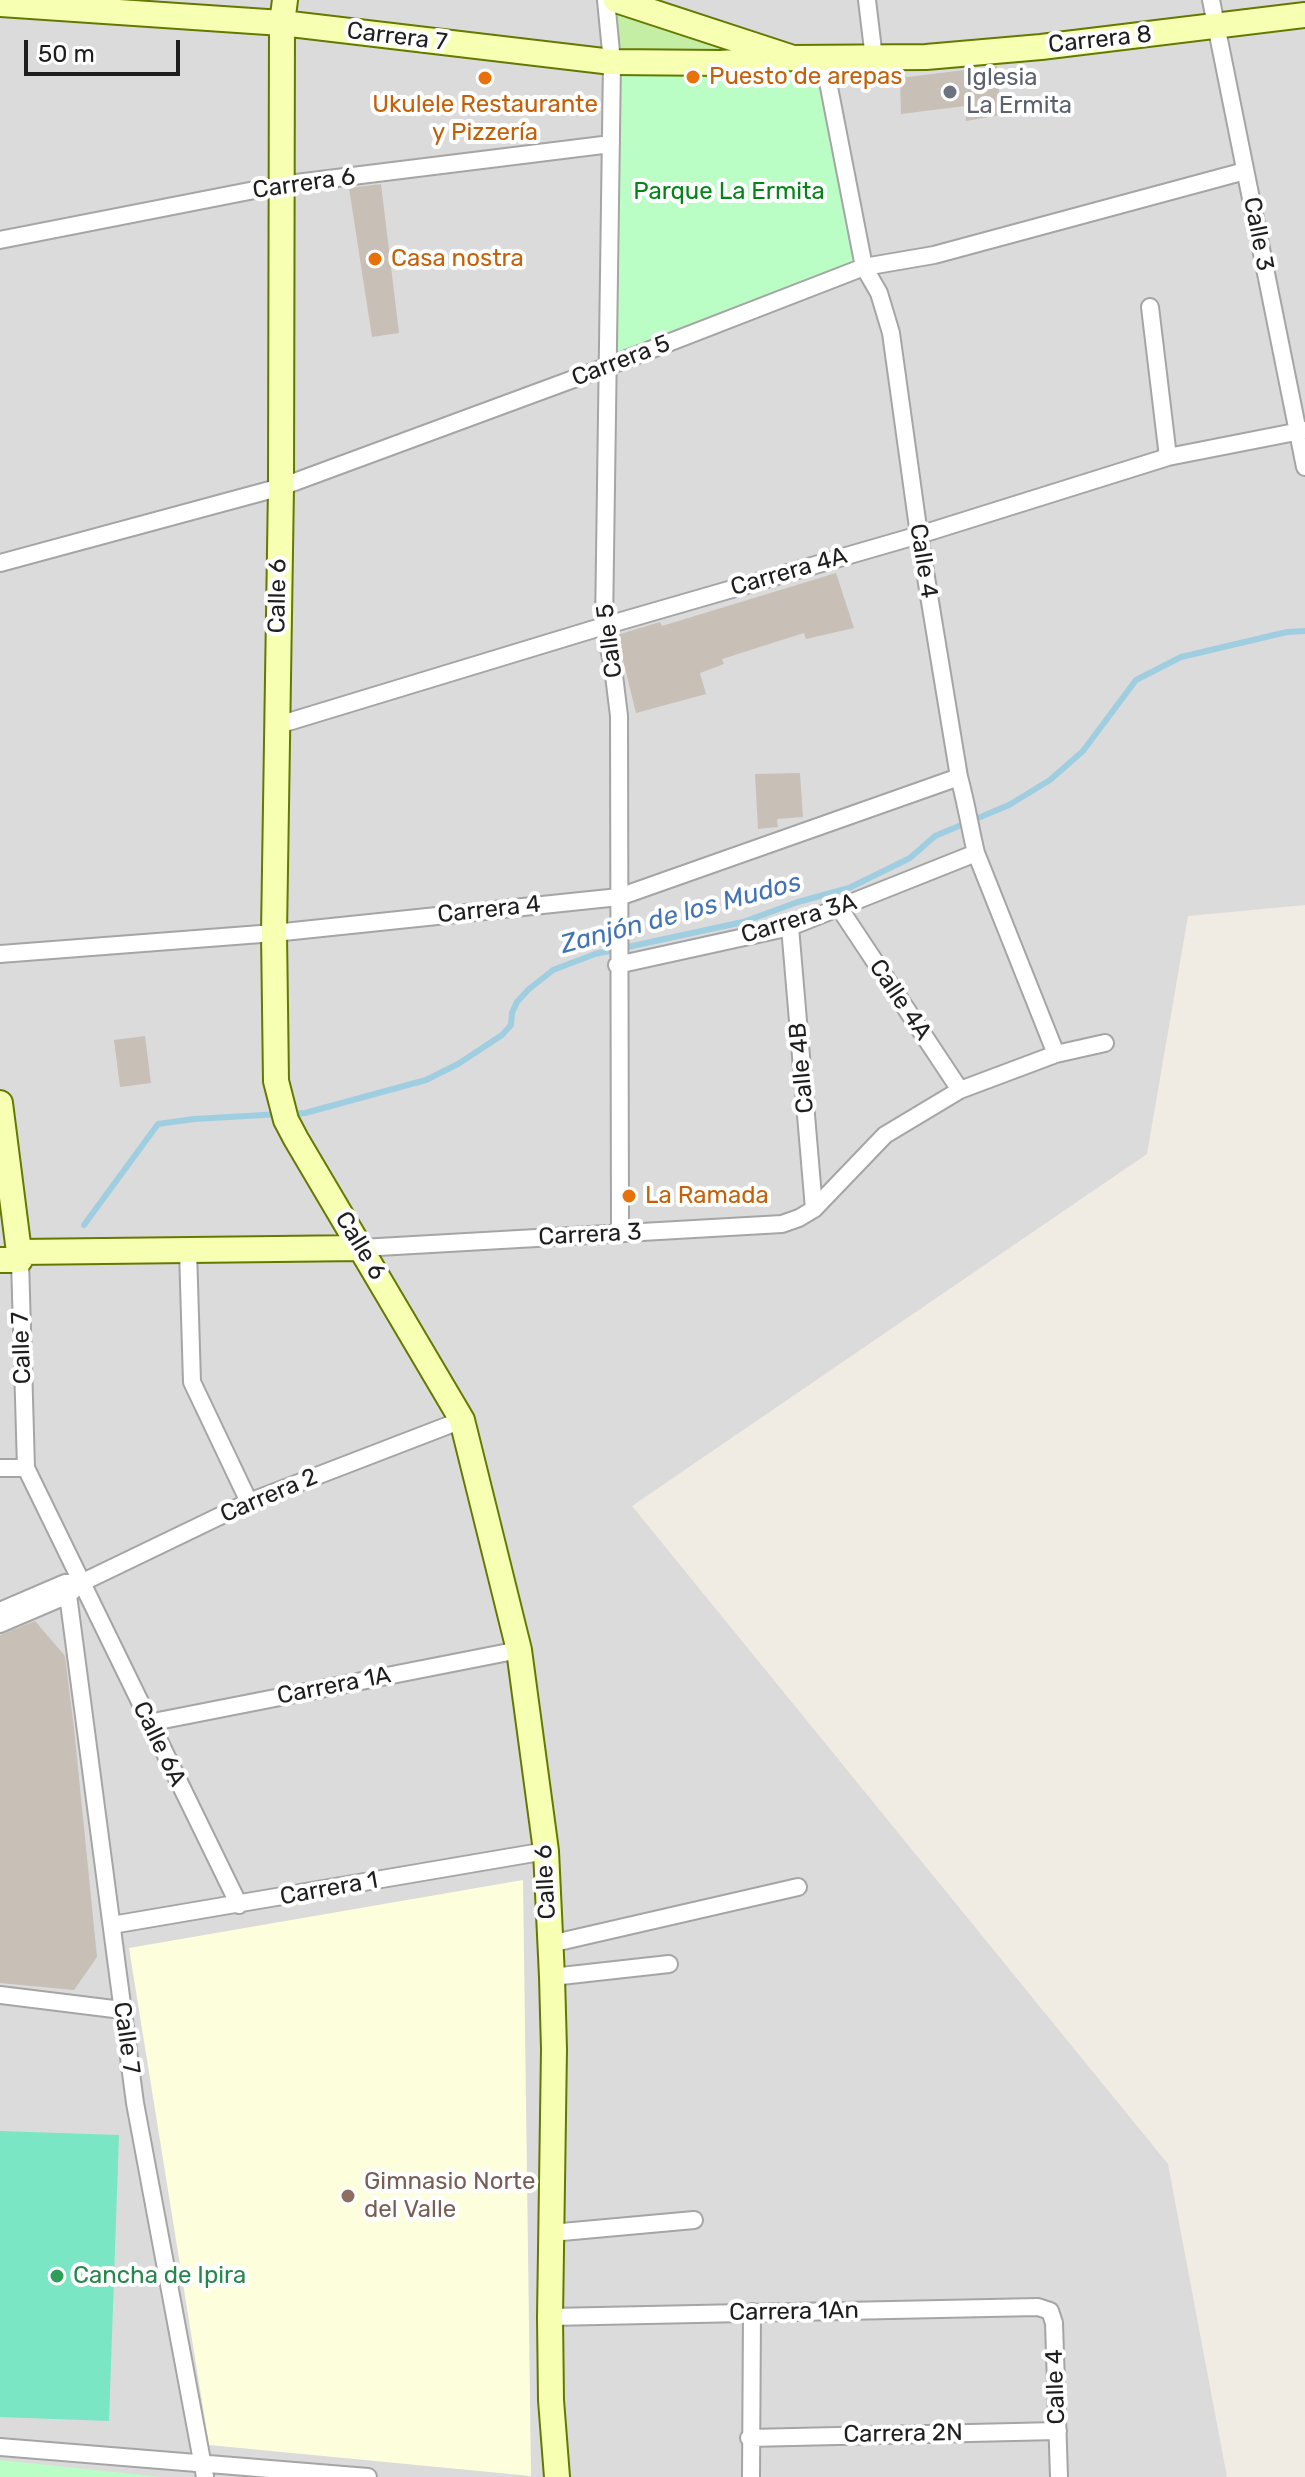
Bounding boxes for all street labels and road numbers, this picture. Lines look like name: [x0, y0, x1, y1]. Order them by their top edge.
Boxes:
street label: Carrera 7: [345, 17, 449, 57]
street label: Carrera 8: [1047, 20, 1153, 60]
street label: Carrera 6: [251, 163, 357, 205]
street label: Calle 3: [1237, 195, 1279, 273]
street label: Carrera 5: [568, 329, 674, 393]
street label: Calle 4: [903, 522, 943, 600]
street label: Carrera 4A: [727, 542, 851, 602]
street label: Calle 6: [263, 558, 293, 634]
street label: Calle 5: [591, 602, 629, 680]
street label: Carrera 3A: [738, 888, 860, 950]
street label: Carrera 4: [436, 890, 542, 930]
street label: Calle 4A: [863, 954, 937, 1046]
street label: Calle 4B: [784, 1021, 820, 1115]
street label: Calle 6: [328, 1207, 392, 1285]
street label: Carrera 3: [538, 1218, 642, 1252]
street label: Calle 7: [6, 1311, 38, 1385]
street label: Carrera 2: [216, 1463, 322, 1529]
street label: Carrera 1A: [275, 1661, 393, 1711]
street label: Calle 6A: [126, 1697, 192, 1791]
street label: Calle 6: [530, 1844, 562, 1920]
street label: Carrera 1: [278, 1866, 380, 1912]
street label: Calle 7: [107, 2000, 145, 2076]
street label: Carrera 1An: [729, 2296, 859, 2328]
street label: Calle 4: [1040, 2349, 1072, 2425]
street label: Carrera 2N: [843, 2419, 963, 2449]

